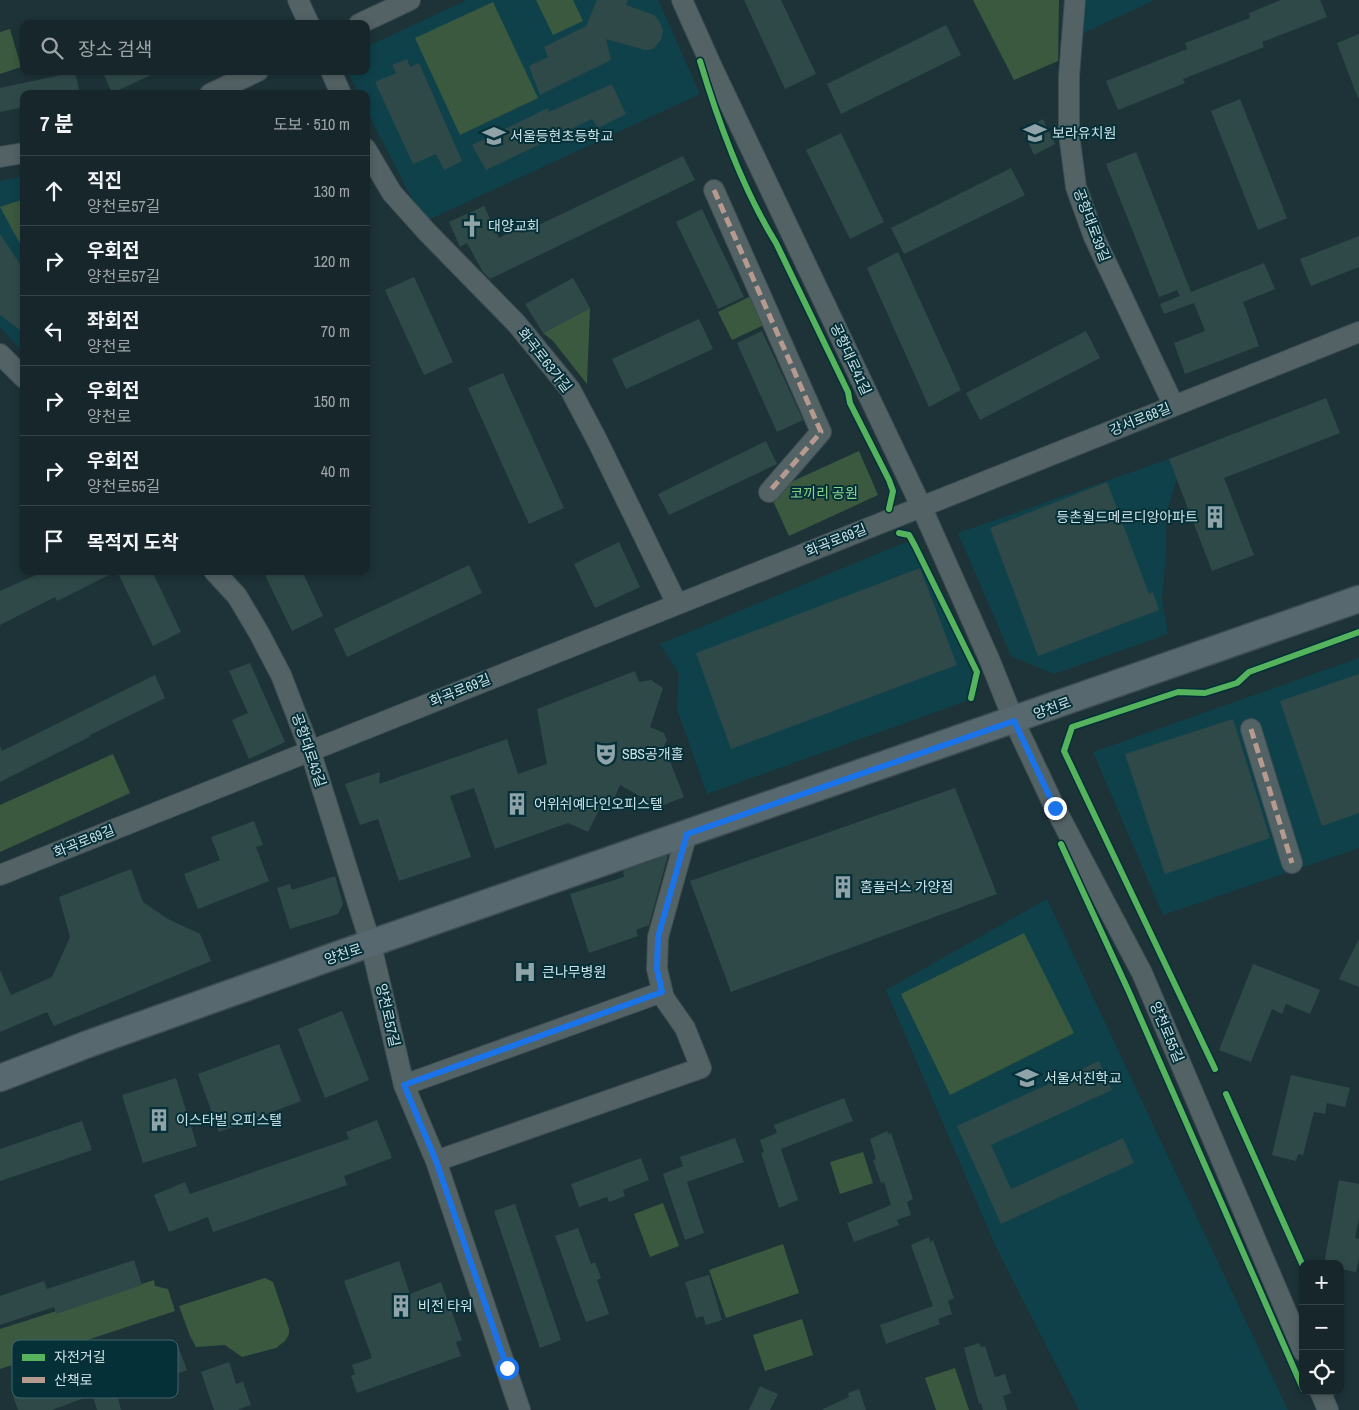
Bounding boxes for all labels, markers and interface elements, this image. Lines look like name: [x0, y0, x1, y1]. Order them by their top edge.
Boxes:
search box: [20, 20, 370, 75]
icon: search: [38, 34, 66, 62]
text: 장소 검색: [78, 36, 152, 62]
text: 7 분: [40, 109, 74, 138]
text: 도보 · 510 m: [273, 113, 350, 135]
school or university icon: 보라유치원: [1022, 120, 1048, 146]
school or university icon: 서울등현초등학교: [481, 123, 507, 149]
place label: 보라유치원: [1052, 124, 1116, 142]
place label: 서울등현초등학교: [510, 127, 613, 145]
text: 직진: [87, 167, 122, 193]
icon: ahead: [40, 177, 68, 205]
text: 130 m: [314, 180, 350, 202]
street label: 공항대로39길: [1070, 186, 1114, 264]
text: 양천로57길: [87, 195, 160, 217]
church icon: 대양교회: [459, 213, 485, 239]
place label: 대양교회: [488, 217, 540, 235]
text: 우회전: [87, 237, 139, 263]
icon: right: [40, 247, 68, 275]
text: 120 m: [314, 250, 350, 272]
text: 양천로57길: [87, 265, 160, 287]
text: 좌회전: [87, 307, 139, 333]
icon: left: [40, 317, 68, 345]
text: 70 m: [321, 320, 350, 342]
street label: 공항대로41길: [827, 320, 875, 398]
street label: 화곡로63가길: [514, 324, 576, 396]
text: 양천로: [87, 335, 131, 357]
text: 우회전: [87, 377, 139, 403]
icon: right: [40, 387, 68, 415]
text: 150 m: [314, 390, 350, 412]
street label: 강서로68길: [1107, 399, 1173, 439]
text: 양천로: [87, 405, 131, 427]
text: 우회전: [87, 447, 139, 473]
icon: right: [40, 457, 68, 485]
text: 40 m: [321, 460, 350, 482]
text: 양천로55길: [87, 475, 160, 497]
park label: 코끼리 공원: [790, 484, 858, 502]
building icon: 등촌월드메르디앙아파트: [1202, 504, 1228, 530]
place label: 등촌월드메르디앙아파트: [1056, 508, 1198, 526]
street label: 화곡로69길: [803, 520, 869, 560]
icon: arrive: [40, 527, 68, 555]
text: 목적지 도착: [87, 529, 179, 555]
street label: 화곡로69길: [427, 670, 493, 710]
street label: 양천로: [1031, 693, 1073, 723]
street label: 공항대로43길: [288, 711, 330, 789]
theatre icon: SBS공개홀: [593, 741, 619, 767]
place label: SBS공개홀: [622, 745, 684, 763]
building icon: 어위쉬예다인오피스텔: [504, 791, 530, 817]
place label: 어위쉬예다인오피스텔: [534, 795, 663, 813]
route end: [1044, 797, 1067, 820]
street label: 화곡로69길: [51, 821, 117, 861]
building icon: 홈플러스 가양점: [830, 874, 856, 900]
place label: 홈플러스 가양점: [860, 878, 953, 896]
street label: 양천로: [322, 939, 364, 969]
hospital icon: 큰나무병원: [512, 959, 538, 985]
place label: 큰나무병원: [542, 963, 606, 981]
street label: 양천로57길: [372, 982, 404, 1048]
street label: 양천로55길: [1146, 999, 1188, 1065]
school or university icon: 서울서진학교: [1014, 1065, 1040, 1091]
place label: 서울서진학교: [1044, 1069, 1121, 1087]
building icon: 이스타빌 오피스텔: [146, 1107, 172, 1133]
place label: 이스타빌 오피스텔: [176, 1111, 282, 1129]
map controls: [1299, 1260, 1344, 1395]
button: +: [1299, 1260, 1344, 1305]
building icon: 비전 타워: [388, 1293, 414, 1319]
place label: 비전 타워: [418, 1297, 473, 1315]
button: −: [1299, 1305, 1344, 1350]
legend: [12, 1340, 178, 1398]
text: 자전거길: [54, 1348, 106, 1366]
button: locate: [1299, 1350, 1344, 1395]
route start: [496, 1357, 519, 1380]
text: 산책로: [54, 1371, 93, 1389]

